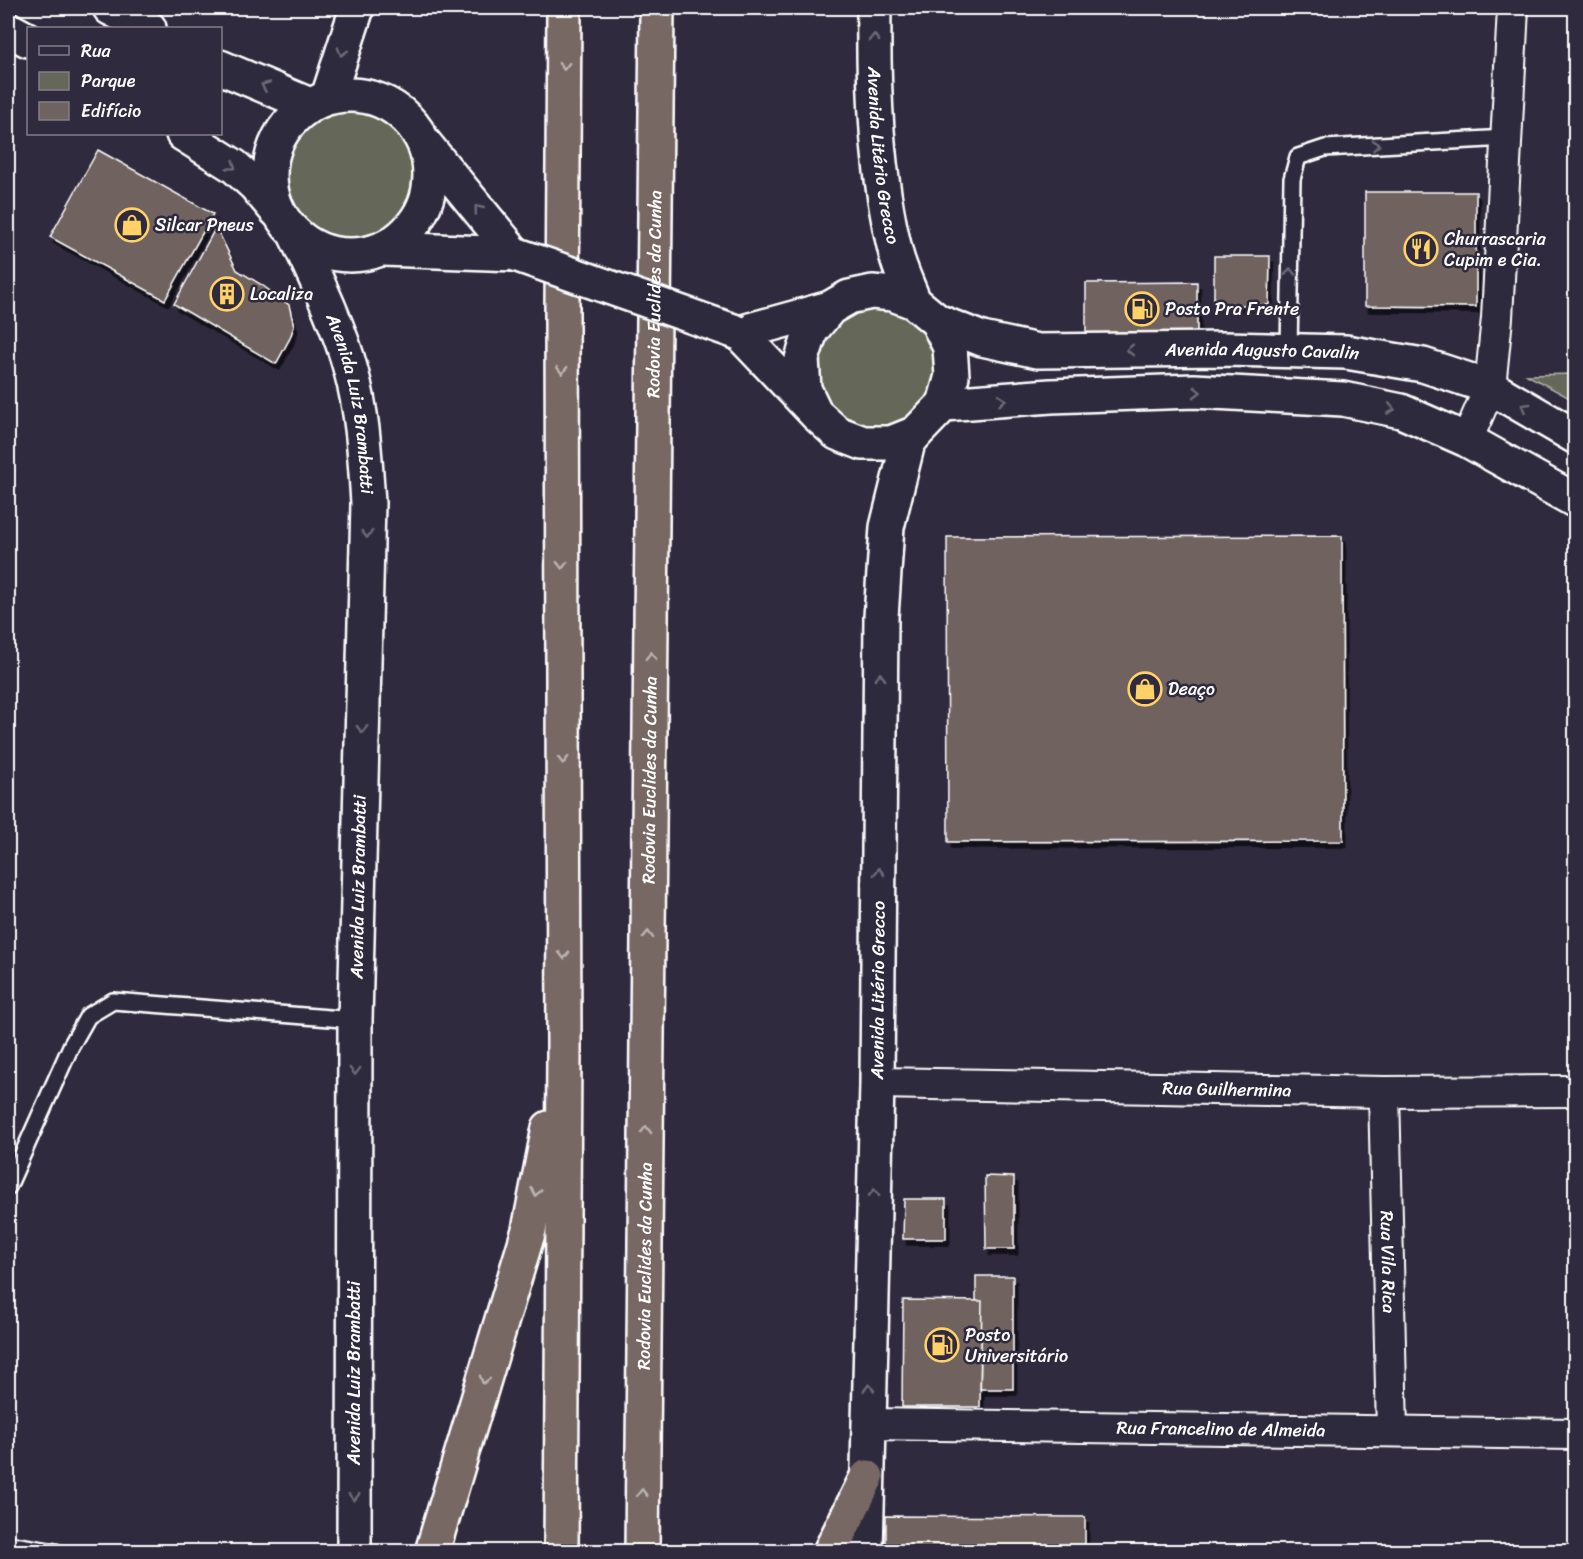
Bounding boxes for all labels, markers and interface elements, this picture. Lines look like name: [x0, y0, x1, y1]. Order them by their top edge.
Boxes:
legend: [27, 27, 222, 135]
one-way arrow: [868, 34, 880, 43]
text: Rua: [81, 35, 112, 67]
one-way arrow: [337, 46, 349, 57]
one-way arrow: [558, 61, 570, 70]
text: Parque: [81, 65, 136, 97]
street label: Avenida Litério Grecco: [858, 65, 909, 248]
one-way arrow: [260, 81, 271, 93]
text: Edifício: [81, 95, 141, 127]
one-way arrow: [1372, 139, 1381, 152]
one-way arrow: [225, 159, 236, 170]
street label: Rodovia Euclides da Cunha: [637, 190, 671, 398]
one-way arrow: [475, 205, 486, 216]
shop icon: Silcar Pneus: [114, 207, 150, 243]
place label: Silcar Pneus: [155, 209, 254, 241]
place label: Churrascaria Cupim e Cia.: [1444, 223, 1547, 276]
restaurant icon: Churrascaria Cupim e Cia.: [1403, 231, 1439, 267]
one-way arrow: [1284, 267, 1297, 276]
building icon: Localiza: [209, 276, 245, 312]
place label: Localiza: [250, 278, 313, 310]
fuel station icon: Posto Pra Frente: [1124, 291, 1160, 327]
place label: Posto Pra Frente: [1165, 293, 1299, 325]
street label: Avenida Luiz Brambatti: [316, 307, 383, 496]
street label: Avenida Augusto Cavalin: [1164, 333, 1362, 370]
one-way arrow: [1125, 344, 1134, 356]
one-way arrow: [556, 365, 568, 374]
one-way arrow: [1192, 386, 1201, 398]
one-way arrow: [998, 393, 1007, 406]
one-way arrow: [1385, 402, 1395, 415]
one-way arrow: [1521, 403, 1531, 415]
one-way arrow: [361, 529, 373, 538]
one-way arrow: [556, 560, 568, 569]
one-way arrow: [645, 652, 657, 661]
shop icon: Deaço: [1127, 671, 1163, 707]
one-way arrow: [874, 673, 886, 682]
place label: Deaço: [1168, 673, 1215, 705]
street label: Rodovia Euclides da Cunha: [632, 676, 667, 884]
one-way arrow: [356, 724, 368, 733]
one-way arrow: [557, 755, 569, 764]
street label: Avenida Luiz Brambatti: [340, 794, 376, 980]
one-way arrow: [872, 868, 885, 877]
street label: Avenida Litério Grecco: [861, 901, 895, 1081]
one-way arrow: [642, 931, 654, 940]
one-way arrow: [558, 950, 570, 959]
one-way arrow: [349, 1066, 361, 1075]
street label: Rua Guilhermina: [1162, 1072, 1292, 1106]
one-way arrow: [640, 1126, 652, 1135]
street label: Rodovia Euclides da Cunha: [628, 1162, 662, 1370]
one-way arrow: [531, 1187, 544, 1197]
one-way arrow: [868, 1189, 880, 1198]
street label: Rua Vila Rica: [1371, 1210, 1405, 1314]
street label: Avenida Luiz Brambatti: [338, 1280, 370, 1466]
place label: Posto Universitário: [965, 1319, 1068, 1372]
fuel station icon: Posto Universitário: [924, 1327, 960, 1363]
one-way arrow: [479, 1374, 491, 1385]
one-way arrow: [863, 1384, 876, 1393]
street label: Rua Francelino de Almeida: [1116, 1412, 1326, 1446]
one-way arrow: [636, 1489, 649, 1498]
one-way arrow: [348, 1492, 360, 1501]

